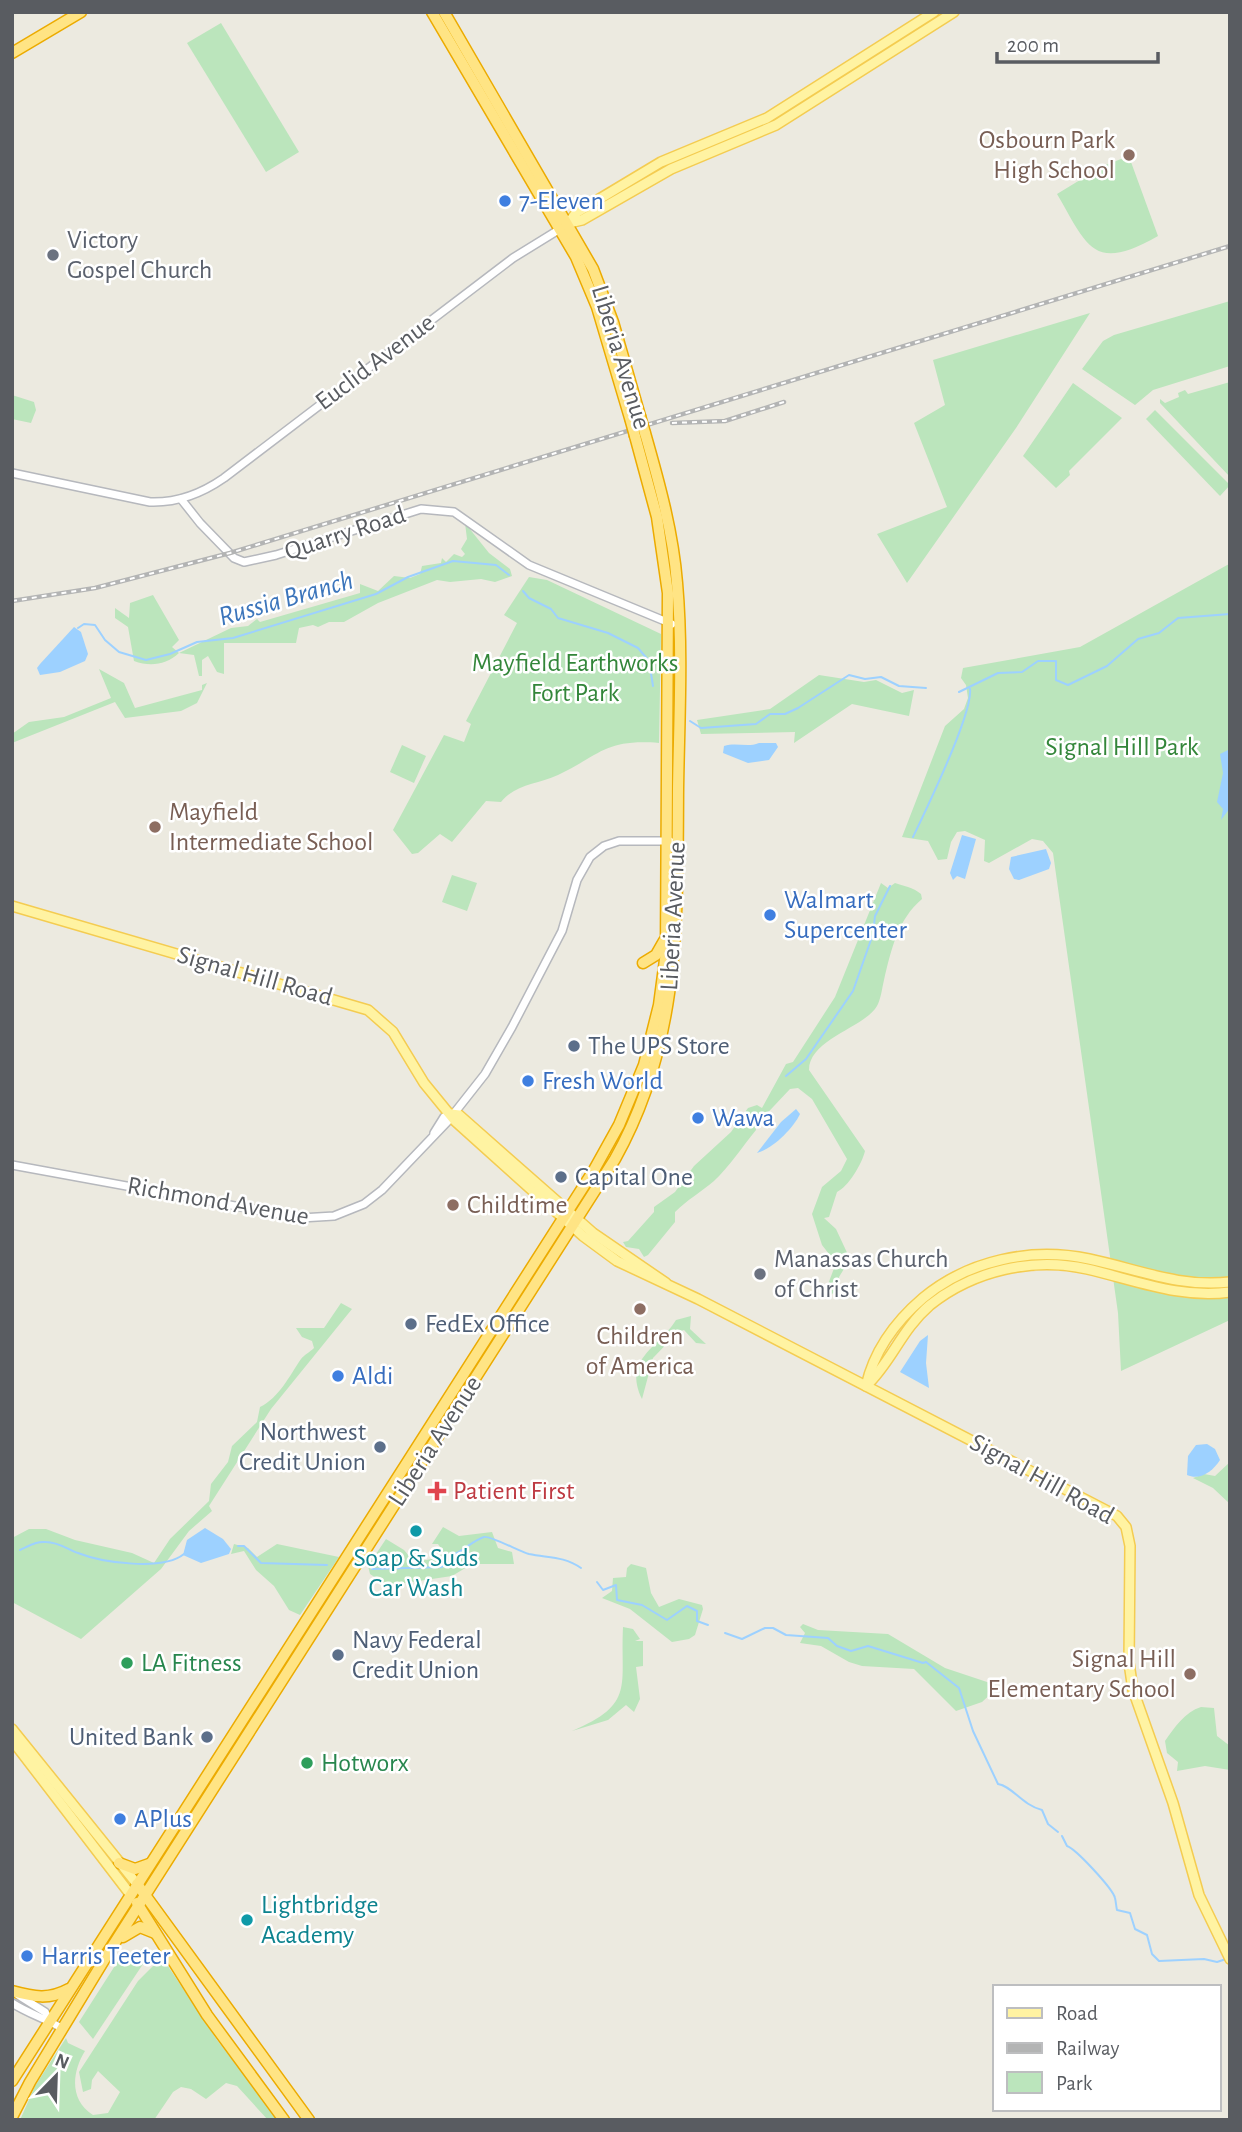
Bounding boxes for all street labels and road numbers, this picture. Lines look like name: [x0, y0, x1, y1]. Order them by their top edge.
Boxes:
street label: Liberia Avenue: [587, 282, 655, 432]
street label: Euclid Avenue: [311, 309, 439, 415]
street label: Quarry Road: [281, 501, 409, 565]
street label: Liberia Avenue: [656, 841, 690, 991]
street label: Signal Hill Road: [174, 941, 336, 1011]
street label: Richmond Avenue: [125, 1172, 311, 1230]
street label: Liberia Avenue: [383, 1371, 487, 1511]
street label: Signal Hill Road: [966, 1429, 1118, 1529]

